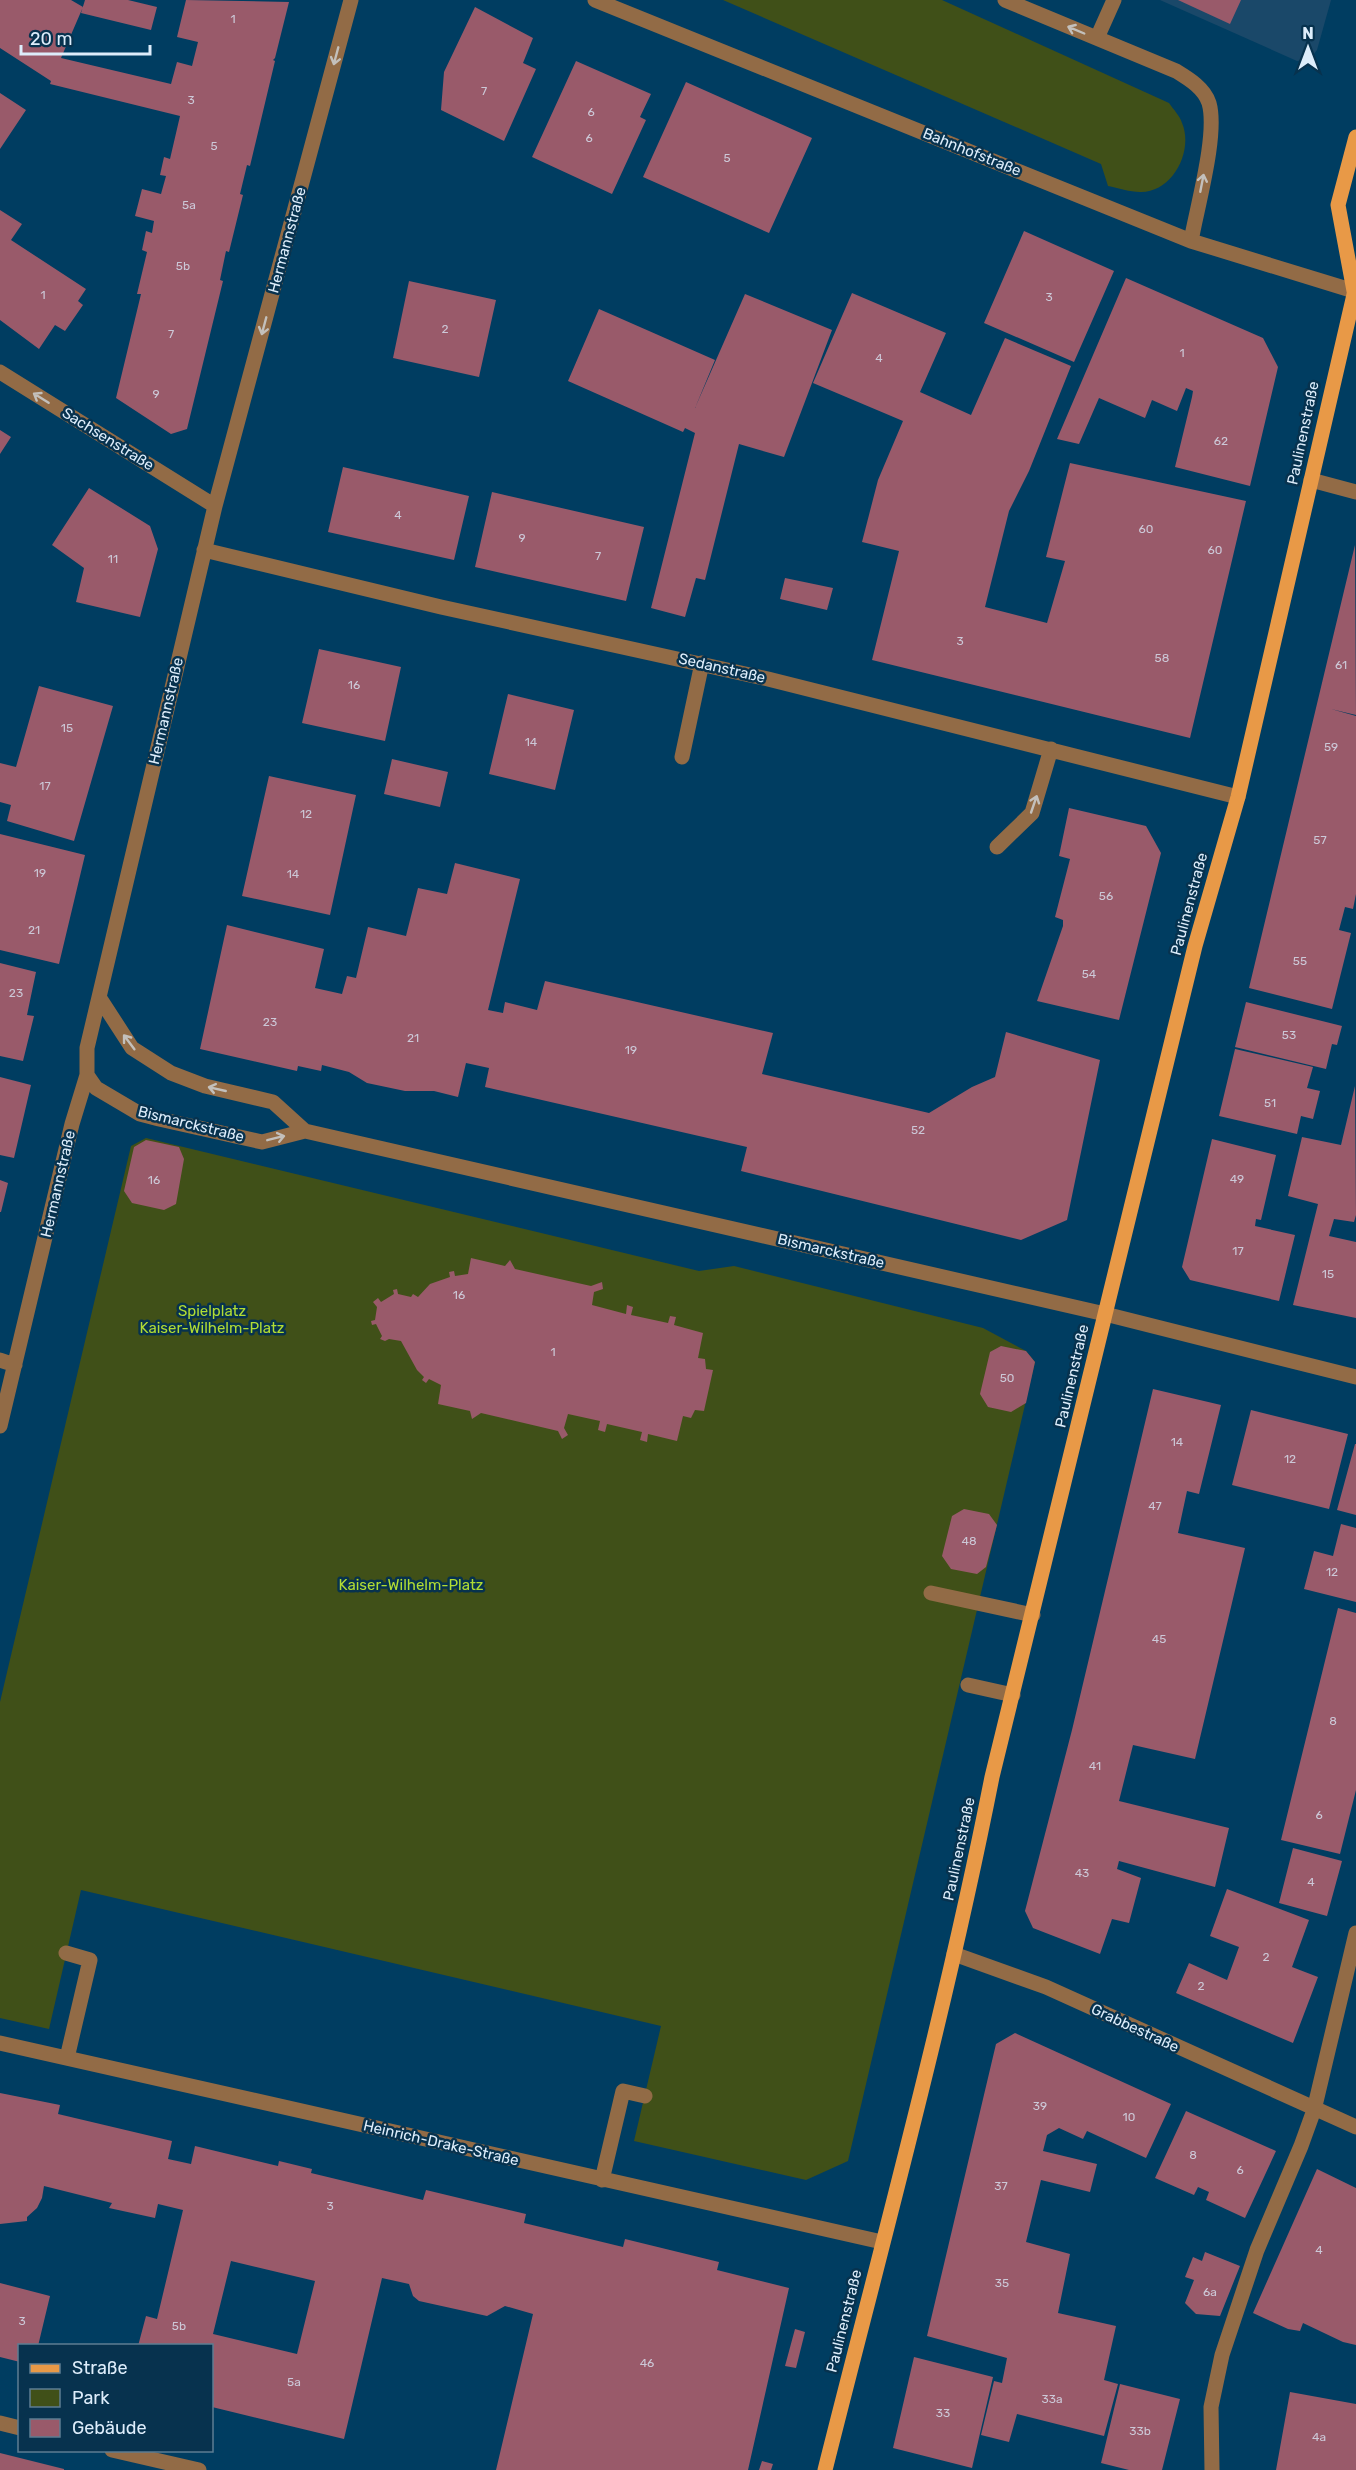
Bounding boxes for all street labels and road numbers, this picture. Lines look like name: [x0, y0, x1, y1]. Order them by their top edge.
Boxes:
street label: Bahnhofstraße: [920, 124, 1024, 180]
street label: Hermannstraße: [264, 185, 310, 295]
street label: Paulinenstraße: [1283, 380, 1323, 486]
street label: Sachsenstraße: [59, 404, 157, 474]
street label: Sedanstraße: [677, 649, 767, 687]
street label: Hermannstraße: [145, 656, 187, 766]
street label: Paulinenstraße: [1167, 851, 1211, 957]
street label: Bismarckstraße: [136, 1102, 246, 1146]
street label: Hermannstraße: [37, 1129, 79, 1239]
street label: Bismarckstraße: [776, 1230, 886, 1272]
street label: Paulinenstraße: [1051, 1323, 1093, 1429]
street label: Paulinenstraße: [939, 1796, 979, 1902]
street label: Grabbestraße: [1088, 2000, 1182, 2056]
street label: Heinrich-Drake-Straße: [362, 2116, 520, 2170]
street label: Paulinenstraße: [823, 2268, 865, 2374]

